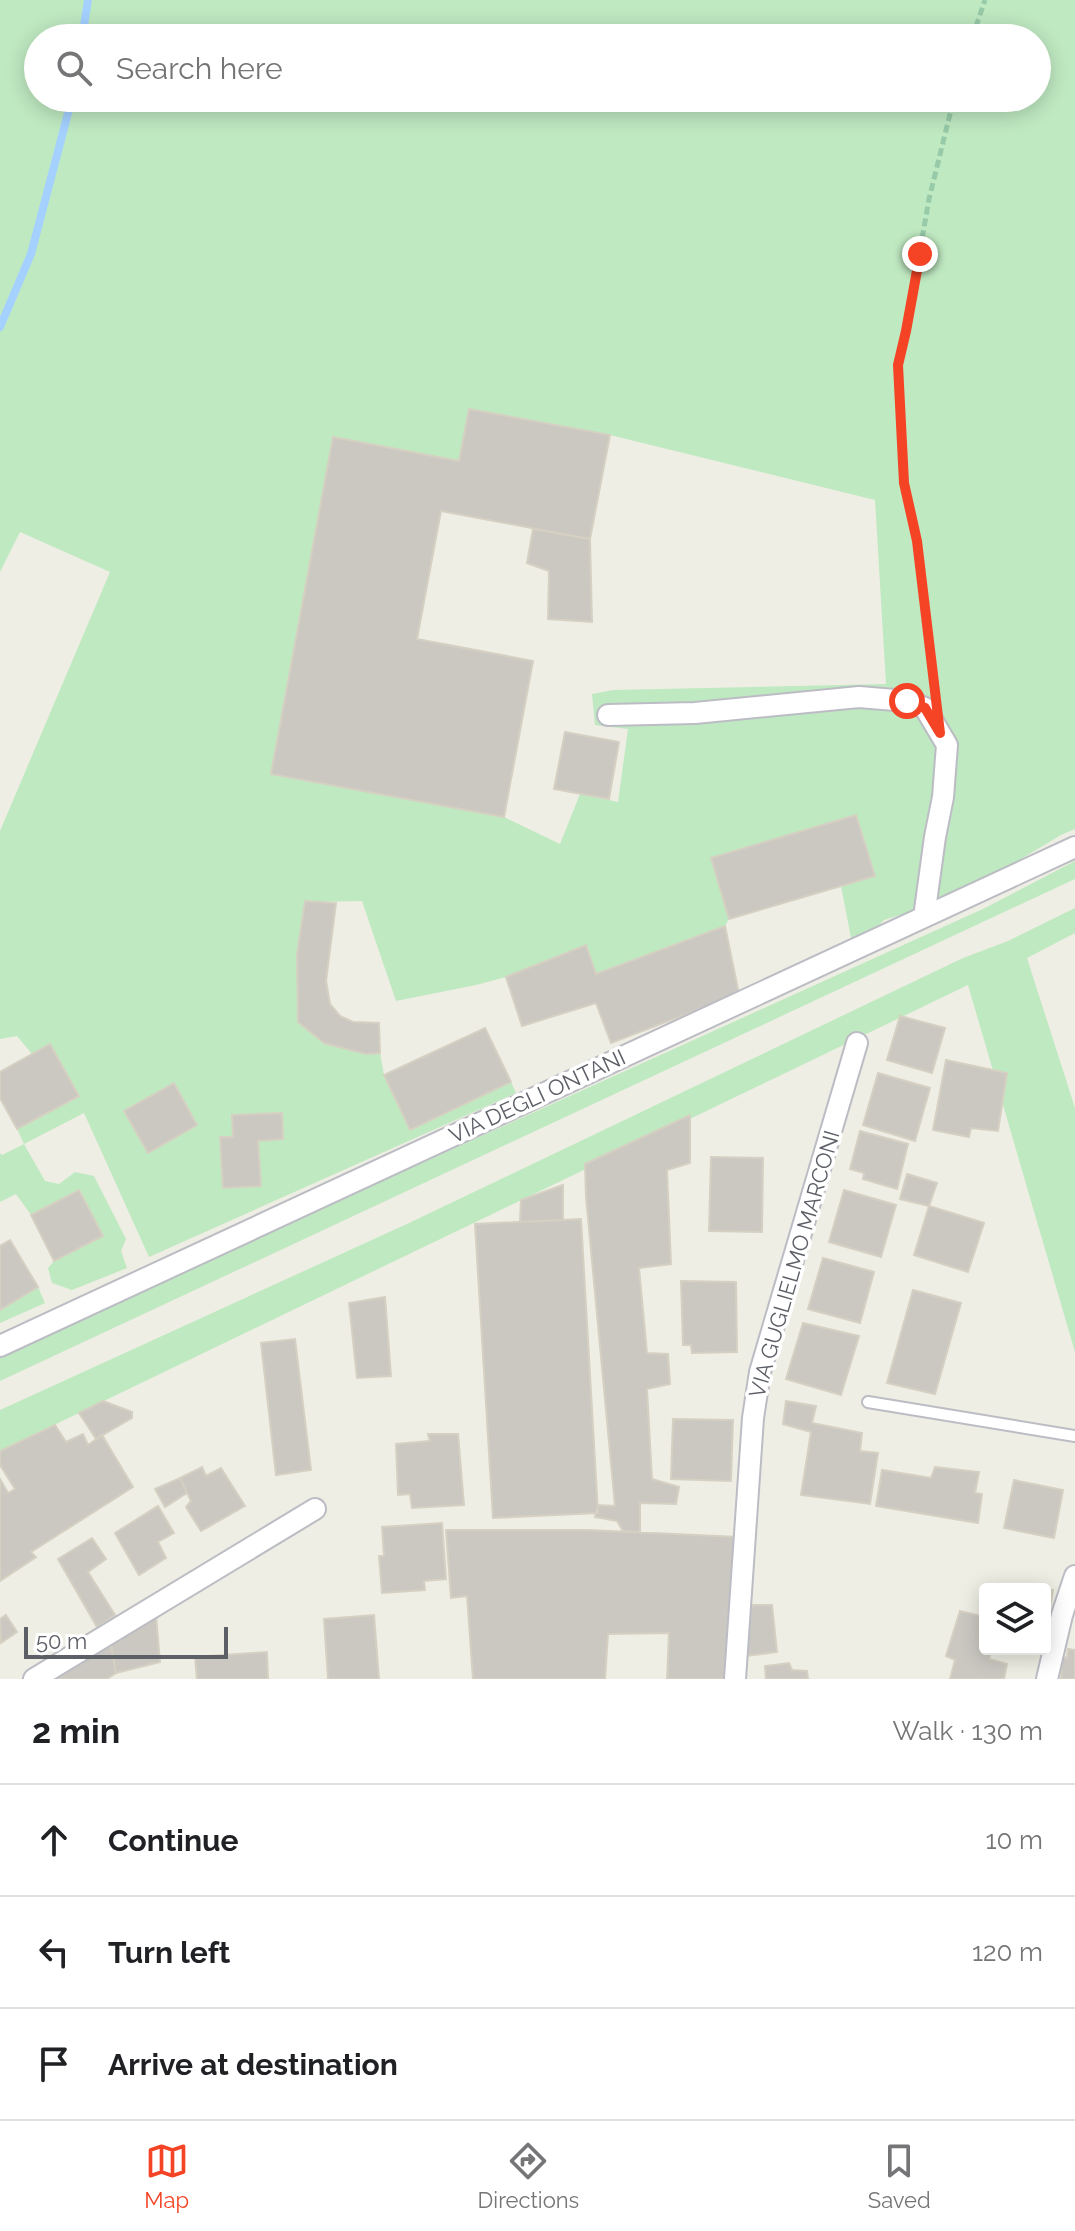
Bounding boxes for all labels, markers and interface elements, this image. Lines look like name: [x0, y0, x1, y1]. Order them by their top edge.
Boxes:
search box: [24, 24, 1051, 112]
icon: search: [52, 46, 96, 90]
text: Search here: [116, 51, 283, 86]
route end: [902, 236, 938, 272]
route start: [889, 683, 925, 719]
street label: VIA DEGLI ONTANI: [445, 1044, 629, 1148]
street label: VIA GUGLIELMO MARCONI: [743, 1127, 845, 1401]
map controls: [979, 1583, 1051, 1655]
button: layers: [979, 1583, 1051, 1655]
scale bar: [24, 1623, 228, 1659]
text: 50 m: [36, 1628, 87, 1654]
text: 2 min: [32, 1711, 120, 1751]
text: Walk · 130 m: [893, 1716, 1043, 1746]
icon: ahead: [32, 1818, 76, 1862]
text: Continue: [108, 1823, 239, 1858]
text: 10 m: [985, 1825, 1043, 1855]
icon: left: [32, 1930, 76, 1974]
text: Turn left: [108, 1935, 230, 1970]
text: 120 m: [972, 1937, 1043, 1967]
icon: arrive: [32, 2042, 76, 2086]
text: Arrive at destination: [108, 2047, 398, 2082]
tab: Map: [144, 2139, 189, 2213]
tab: Directions: [478, 2139, 579, 2213]
tab: Saved: [868, 2139, 931, 2213]

